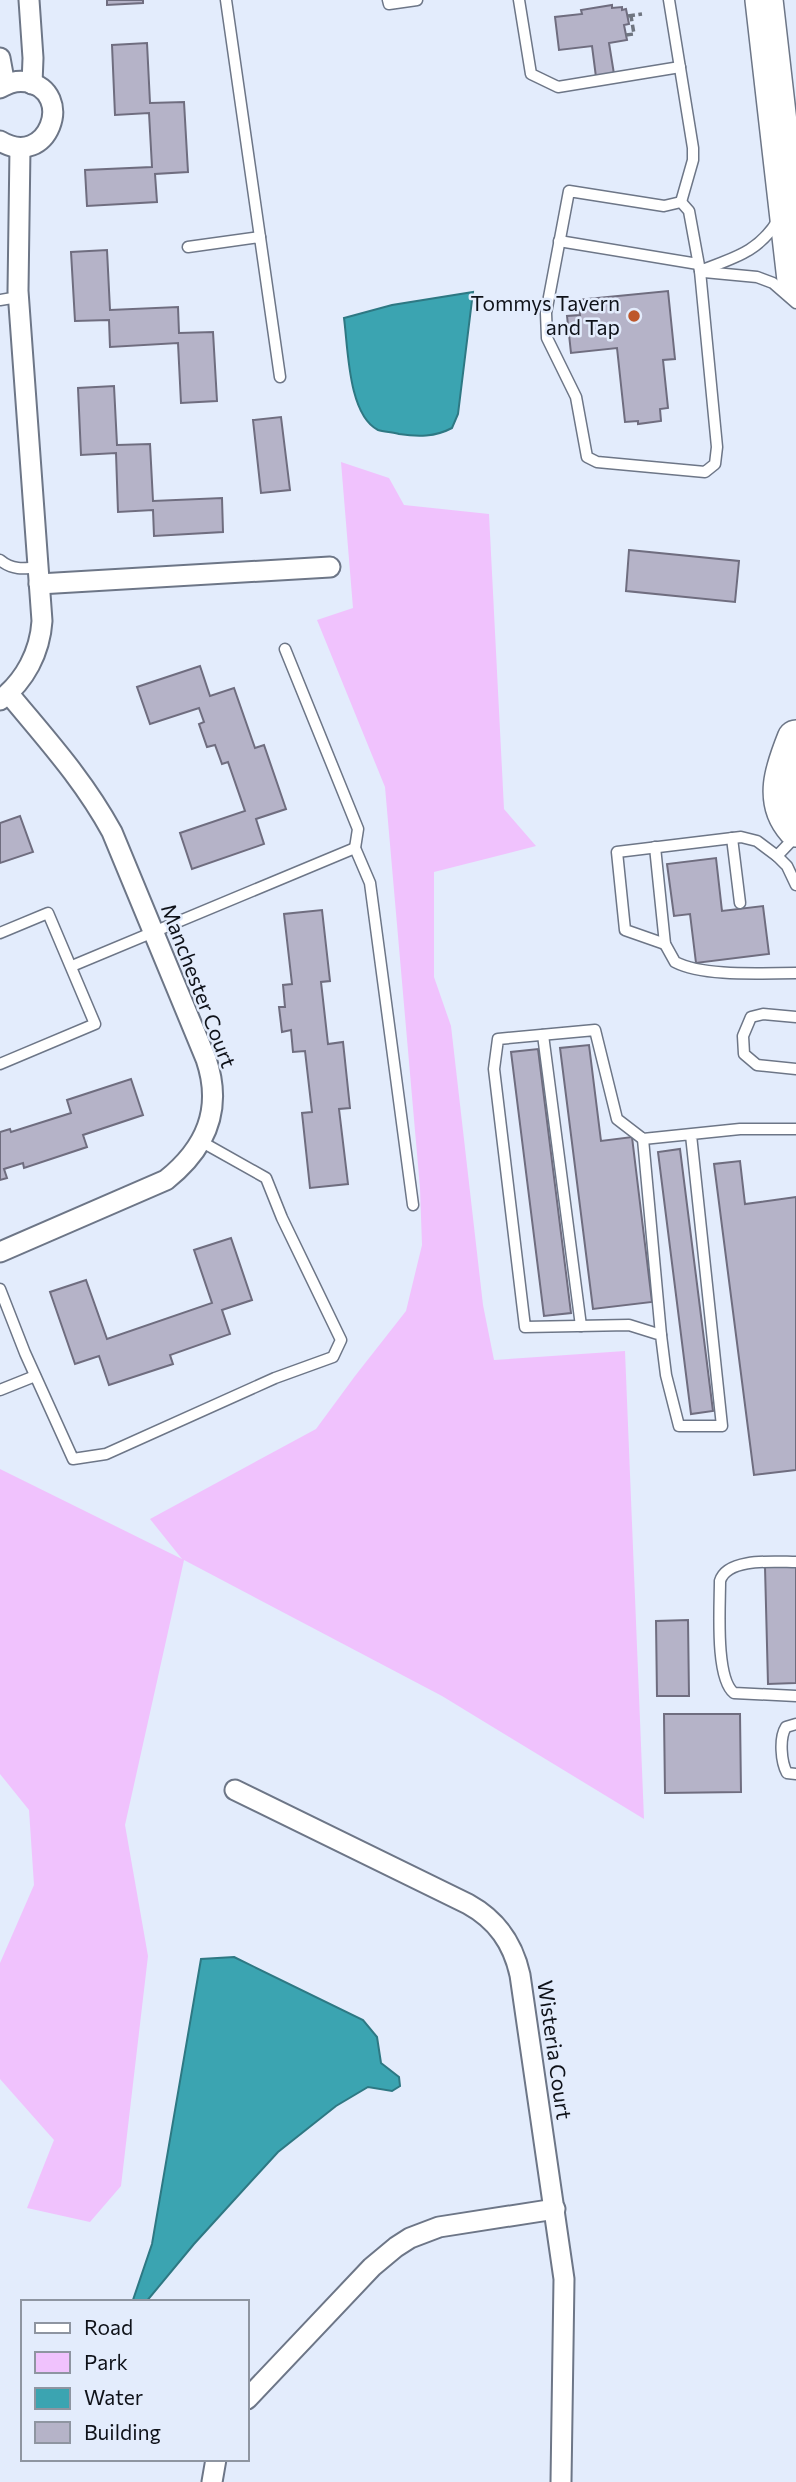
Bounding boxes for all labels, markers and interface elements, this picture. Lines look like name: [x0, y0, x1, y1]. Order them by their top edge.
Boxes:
place label: Tommys Tavern and Tap: [471, 290, 620, 339]
marker: Tommys Tavern and Tap: [626, 308, 642, 324]
street label: Manchester Court: [157, 900, 242, 1071]
street label: Wisteria Court: [533, 1979, 578, 2121]
legend: [21, 2300, 248, 2461]
text: Road: [84, 2314, 133, 2339]
text: Park: [84, 2349, 128, 2374]
text: Water: [84, 2384, 143, 2409]
text: Building: [84, 2419, 161, 2444]

